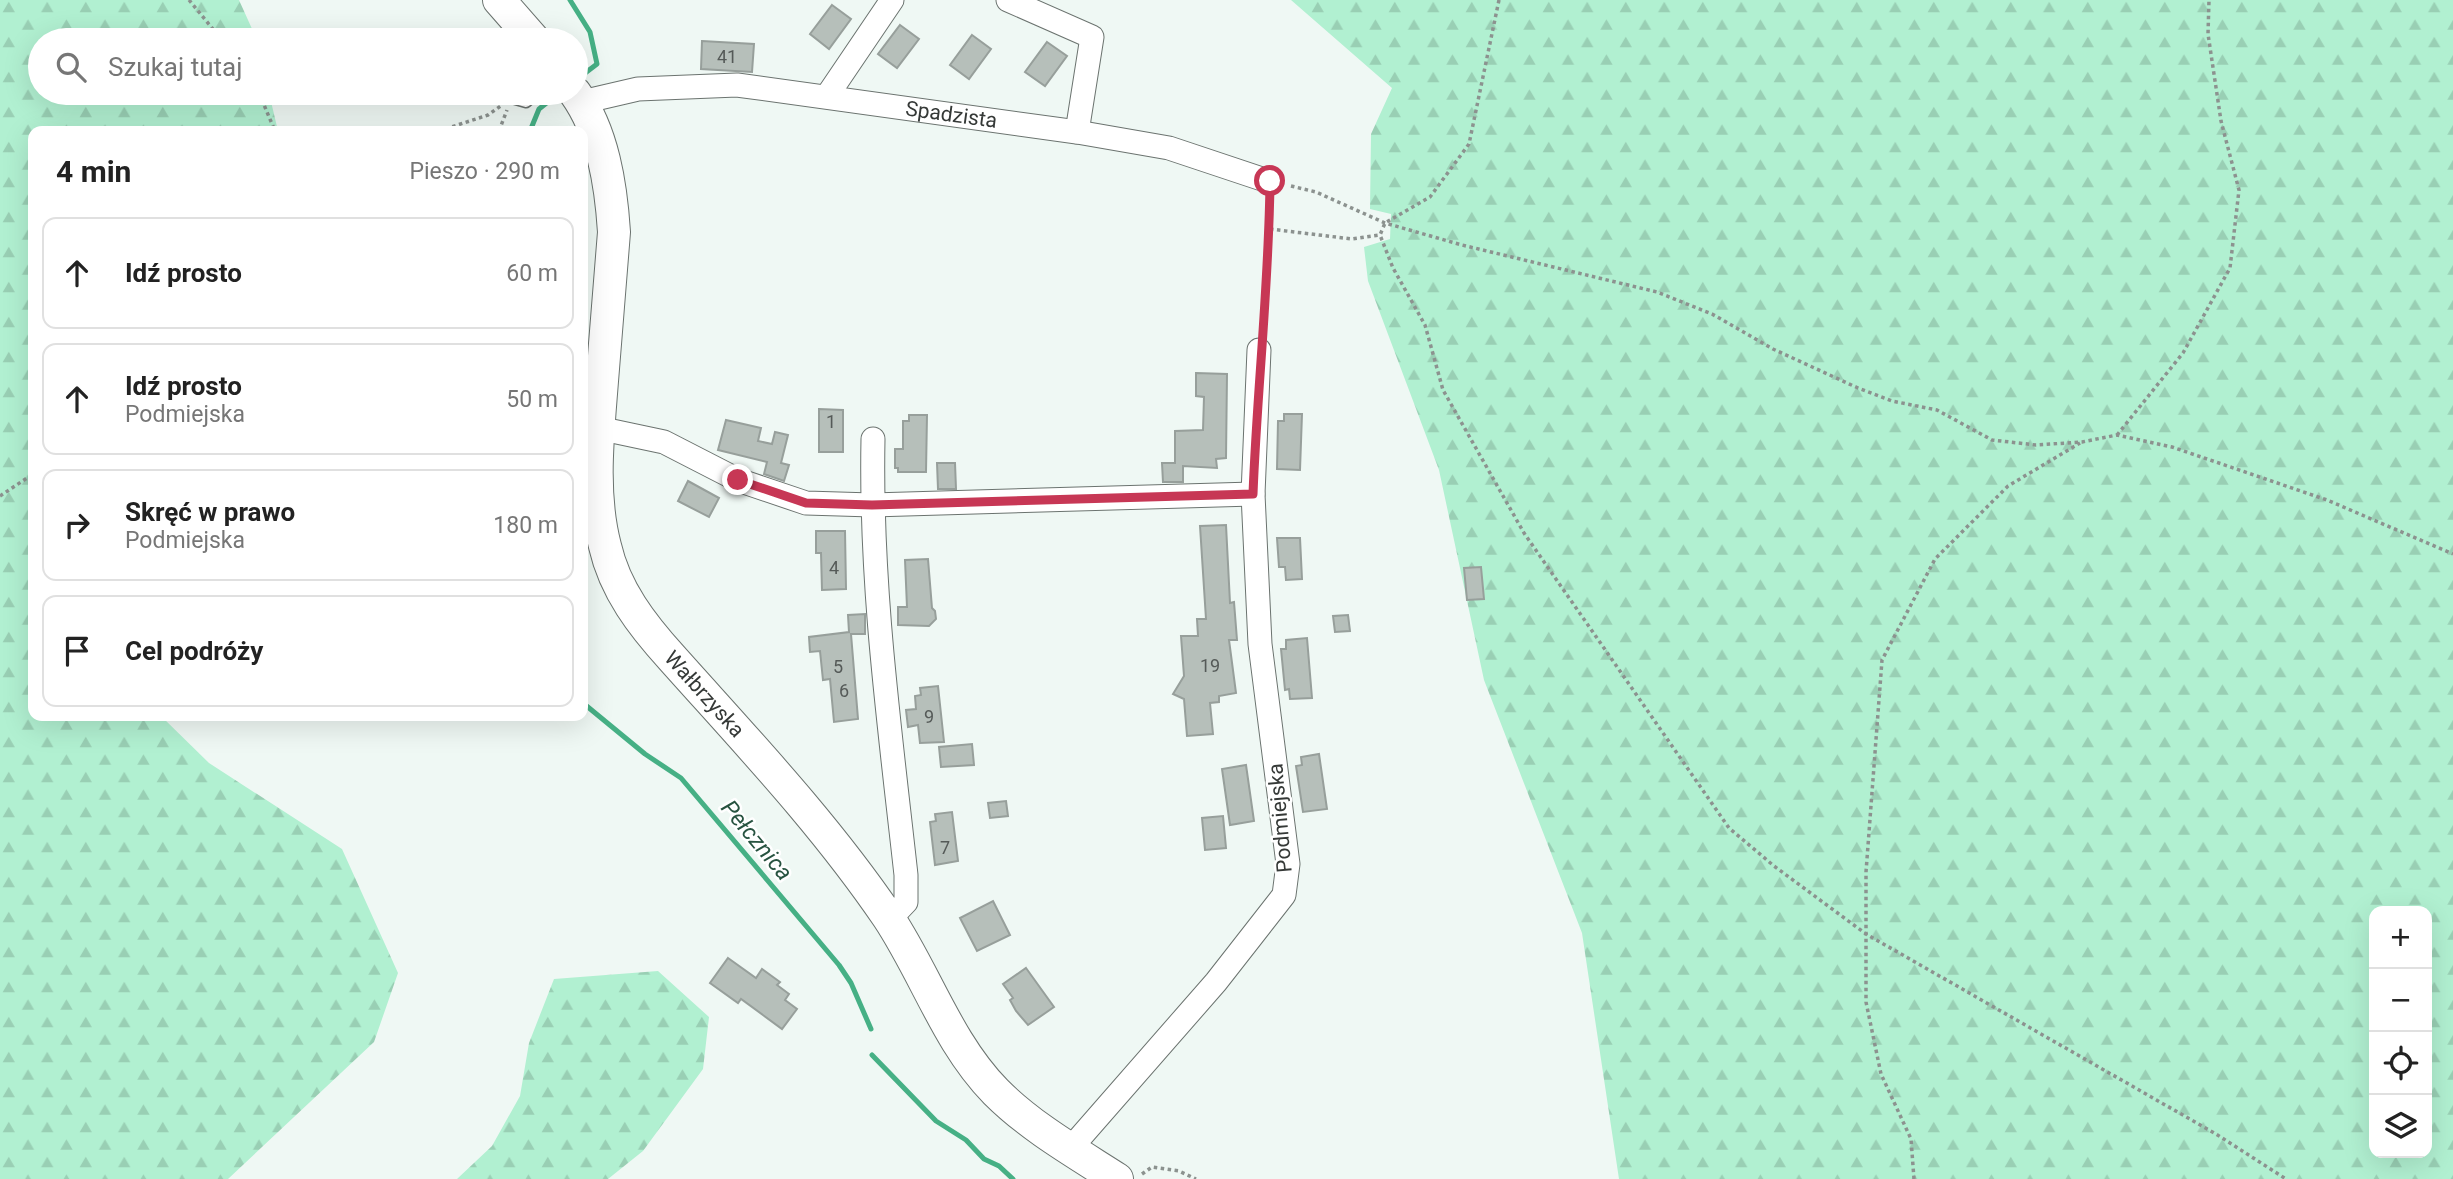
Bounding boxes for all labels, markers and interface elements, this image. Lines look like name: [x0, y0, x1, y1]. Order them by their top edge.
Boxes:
search box: [28, 28, 588, 105]
house number: 41: [717, 46, 737, 67]
icon: search: [52, 48, 90, 86]
text: Szukaj tutaj: [108, 52, 242, 82]
street label: Spadzista: [904, 96, 999, 133]
text: 4 min: [56, 154, 131, 189]
text: Pieszo · 290 m: [409, 158, 560, 185]
route start: [1254, 165, 1285, 196]
icon: ahead: [58, 254, 96, 292]
text: Idź prosto: [125, 258, 242, 288]
text: 60 m: [506, 260, 558, 287]
text: Idź prosto: [125, 371, 242, 401]
icon: ahead: [58, 380, 96, 418]
text: 50 m: [506, 386, 558, 413]
text: Podmiejska: [125, 401, 245, 428]
house number: 1: [826, 411, 836, 432]
route end: [722, 464, 753, 495]
text: Skręć w prawo: [125, 497, 295, 527]
icon: right: [58, 506, 96, 544]
text: 180 m: [493, 512, 558, 539]
text: Podmiejska: [125, 527, 245, 554]
house number: 4: [829, 557, 839, 578]
icon: arrive: [58, 632, 96, 670]
text: Cel podróży: [125, 636, 263, 666]
street label: Wałbrzyska: [659, 646, 749, 742]
house number: 19: [1200, 655, 1220, 676]
house number: 5: [833, 656, 843, 677]
house number: 6: [839, 680, 849, 701]
house number: 9: [924, 706, 934, 727]
street label: Podmiejska: [1263, 762, 1297, 874]
water label: Pełcznica: [715, 795, 798, 886]
house number: 7: [940, 837, 950, 858]
map controls: [2369, 906, 2432, 1158]
button: +: [2369, 906, 2432, 969]
button: −: [2369, 969, 2432, 1032]
button: locate: [2369, 1032, 2432, 1095]
button: layers: [2369, 1095, 2432, 1158]

